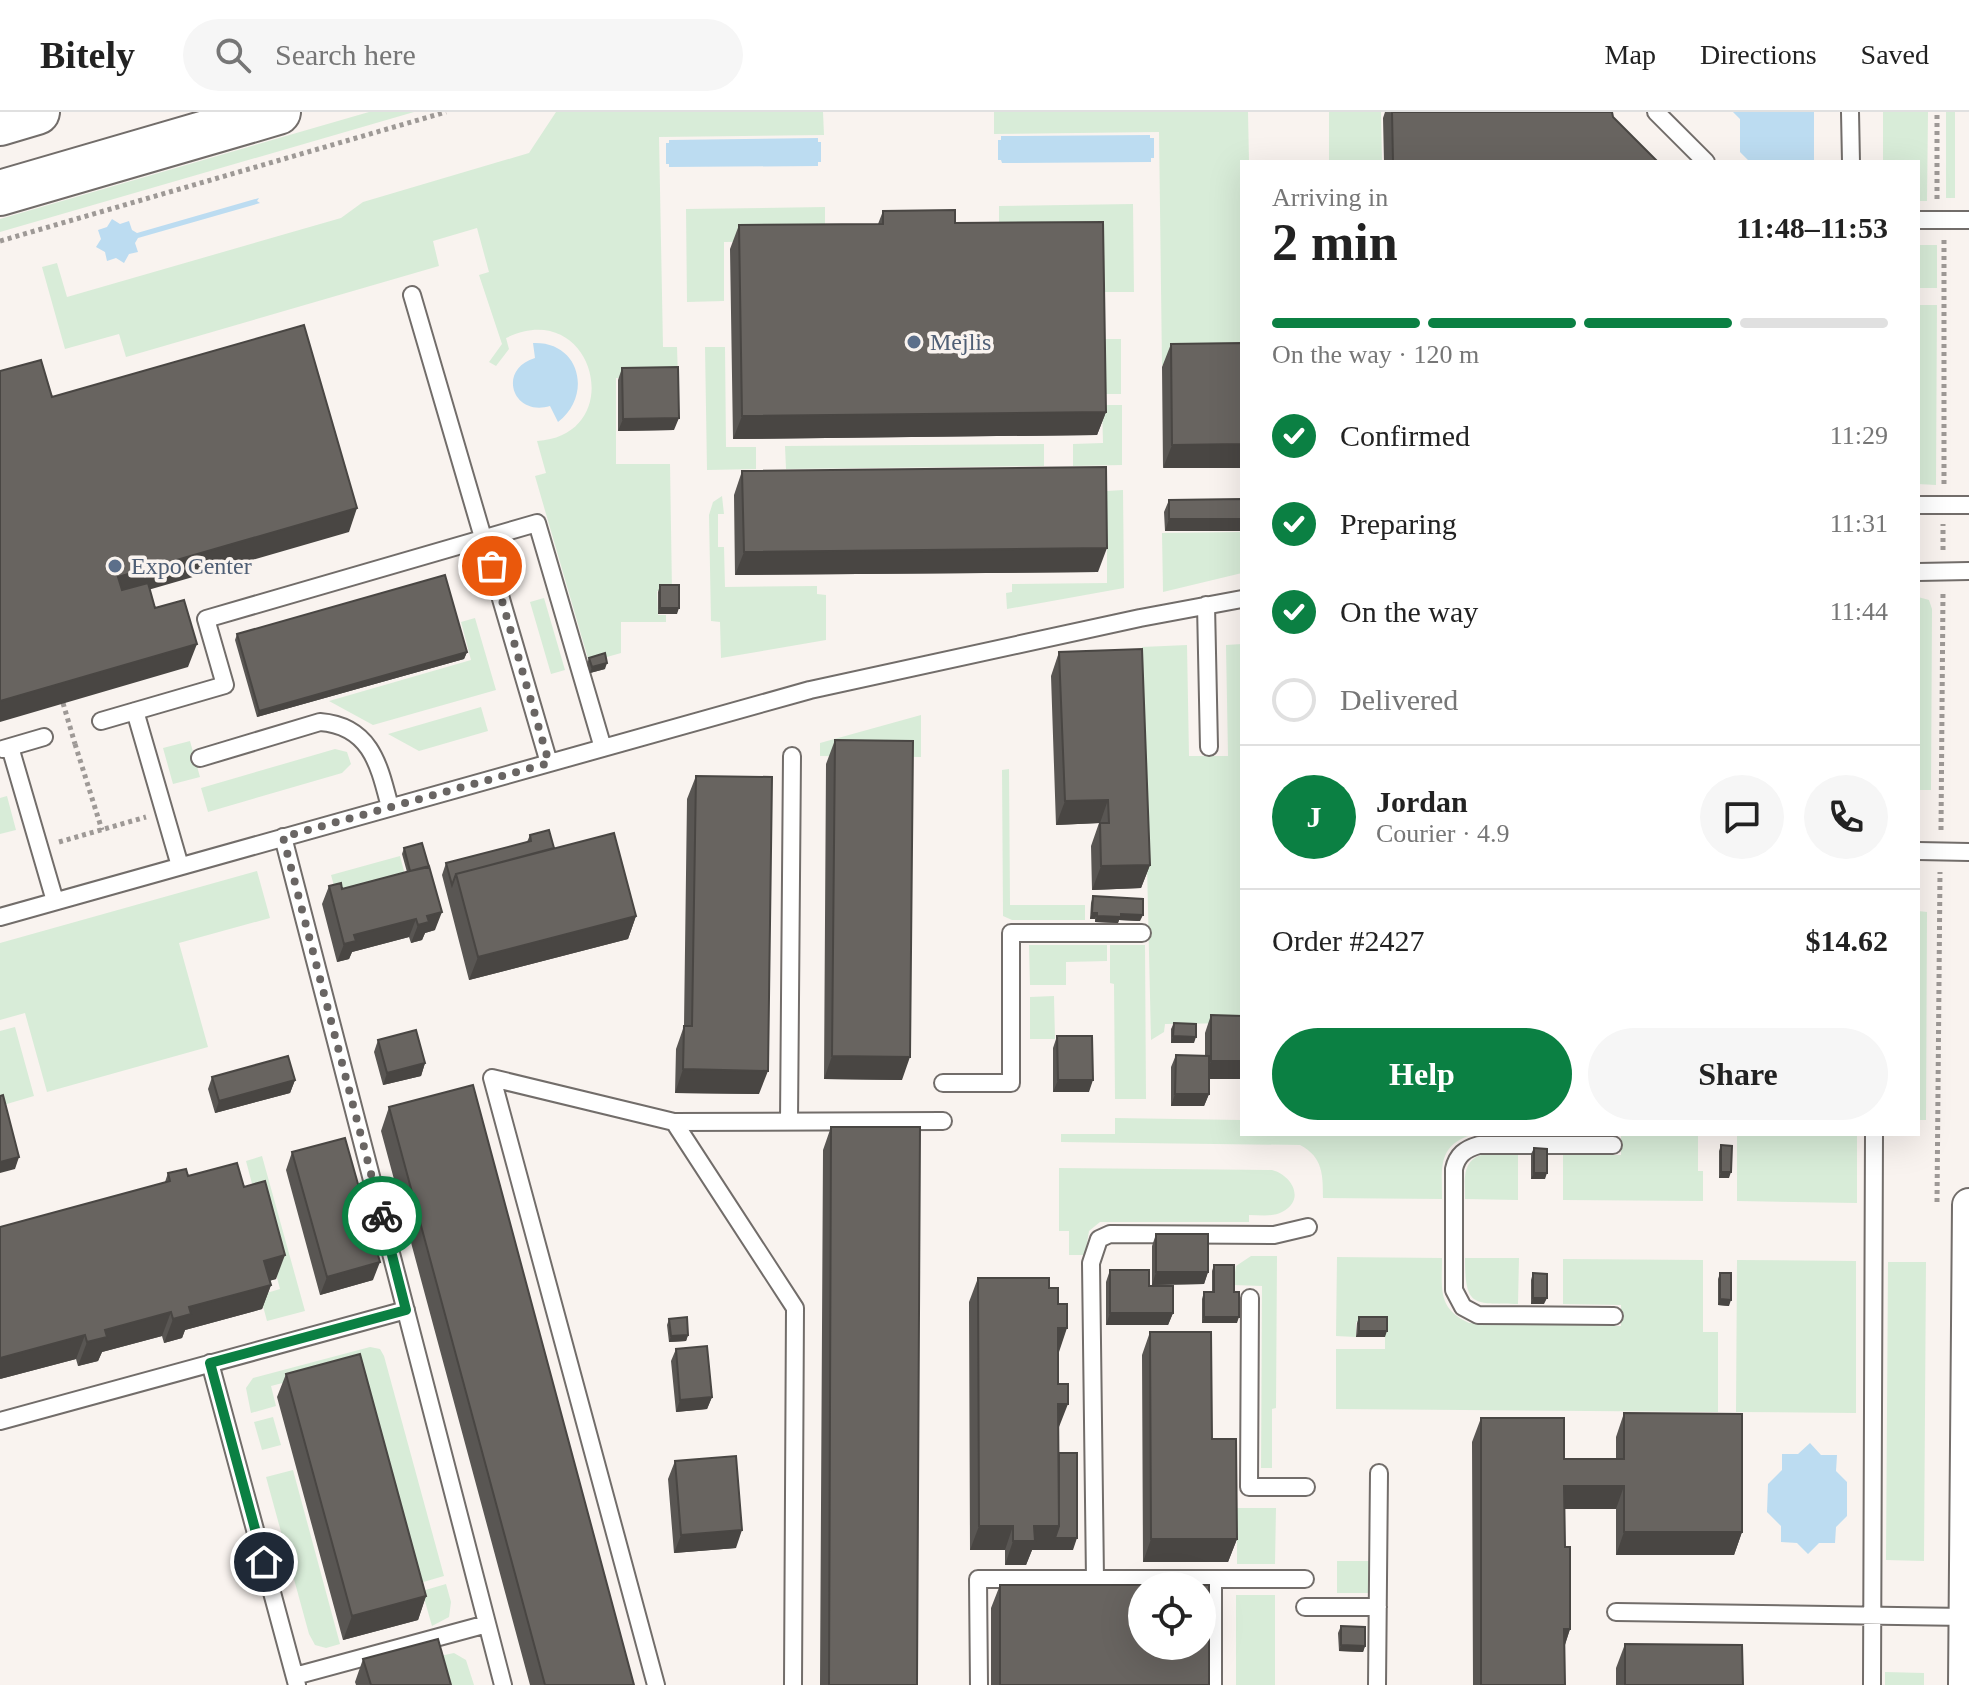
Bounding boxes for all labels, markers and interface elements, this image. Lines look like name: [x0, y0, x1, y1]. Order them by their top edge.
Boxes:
search box: [183, 19, 743, 91]
icon: search: [211, 33, 255, 77]
text: Bitely: [40, 34, 135, 76]
text: Search here: [275, 38, 416, 71]
text: Map: [1605, 39, 1656, 70]
text: Directions: [1700, 39, 1817, 70]
text: Saved: [1861, 39, 1929, 70]
text: Arriving in: [1272, 183, 1388, 212]
text: 11:48–11:53: [1736, 211, 1888, 244]
text: 2 min: [1272, 214, 1398, 271]
place label: Mejlis: [930, 329, 991, 355]
marker: Mejlis: [905, 333, 923, 351]
text: On the way · 120 m: [1272, 340, 1479, 369]
icon: check: [1272, 414, 1316, 458]
text: Confirmed: [1340, 419, 1470, 452]
text: 11:29: [1830, 421, 1888, 450]
icon: check: [1272, 502, 1316, 546]
text: Preparing: [1340, 507, 1457, 540]
text: 11:31: [1830, 509, 1888, 538]
pin: [458, 532, 526, 600]
icon: bag: [470, 544, 514, 588]
place label: Expo Center: [131, 553, 252, 579]
marker: Expo Center: [106, 557, 124, 575]
icon: check: [1272, 590, 1316, 634]
text: On the way: [1340, 595, 1478, 628]
text: 11:44: [1830, 597, 1888, 626]
text: Delivered: [1340, 683, 1458, 716]
button: chat: [1700, 775, 1784, 859]
button: phone: [1804, 775, 1888, 859]
text: Jordan: [1376, 785, 1468, 818]
text: J: [1307, 800, 1322, 833]
text: Courier · 4.9: [1376, 819, 1510, 848]
text: Order #2427: [1272, 924, 1424, 957]
text: $14.62: [1806, 924, 1888, 957]
button: Help: [1272, 1028, 1572, 1120]
button: Share: [1588, 1028, 1888, 1120]
courier: [342, 1176, 422, 1256]
icon: bike: [360, 1194, 404, 1238]
pin: [230, 1528, 298, 1596]
icon: home: [242, 1540, 286, 1584]
map controls: [1128, 1572, 1216, 1660]
button: locate: [1128, 1572, 1216, 1660]

